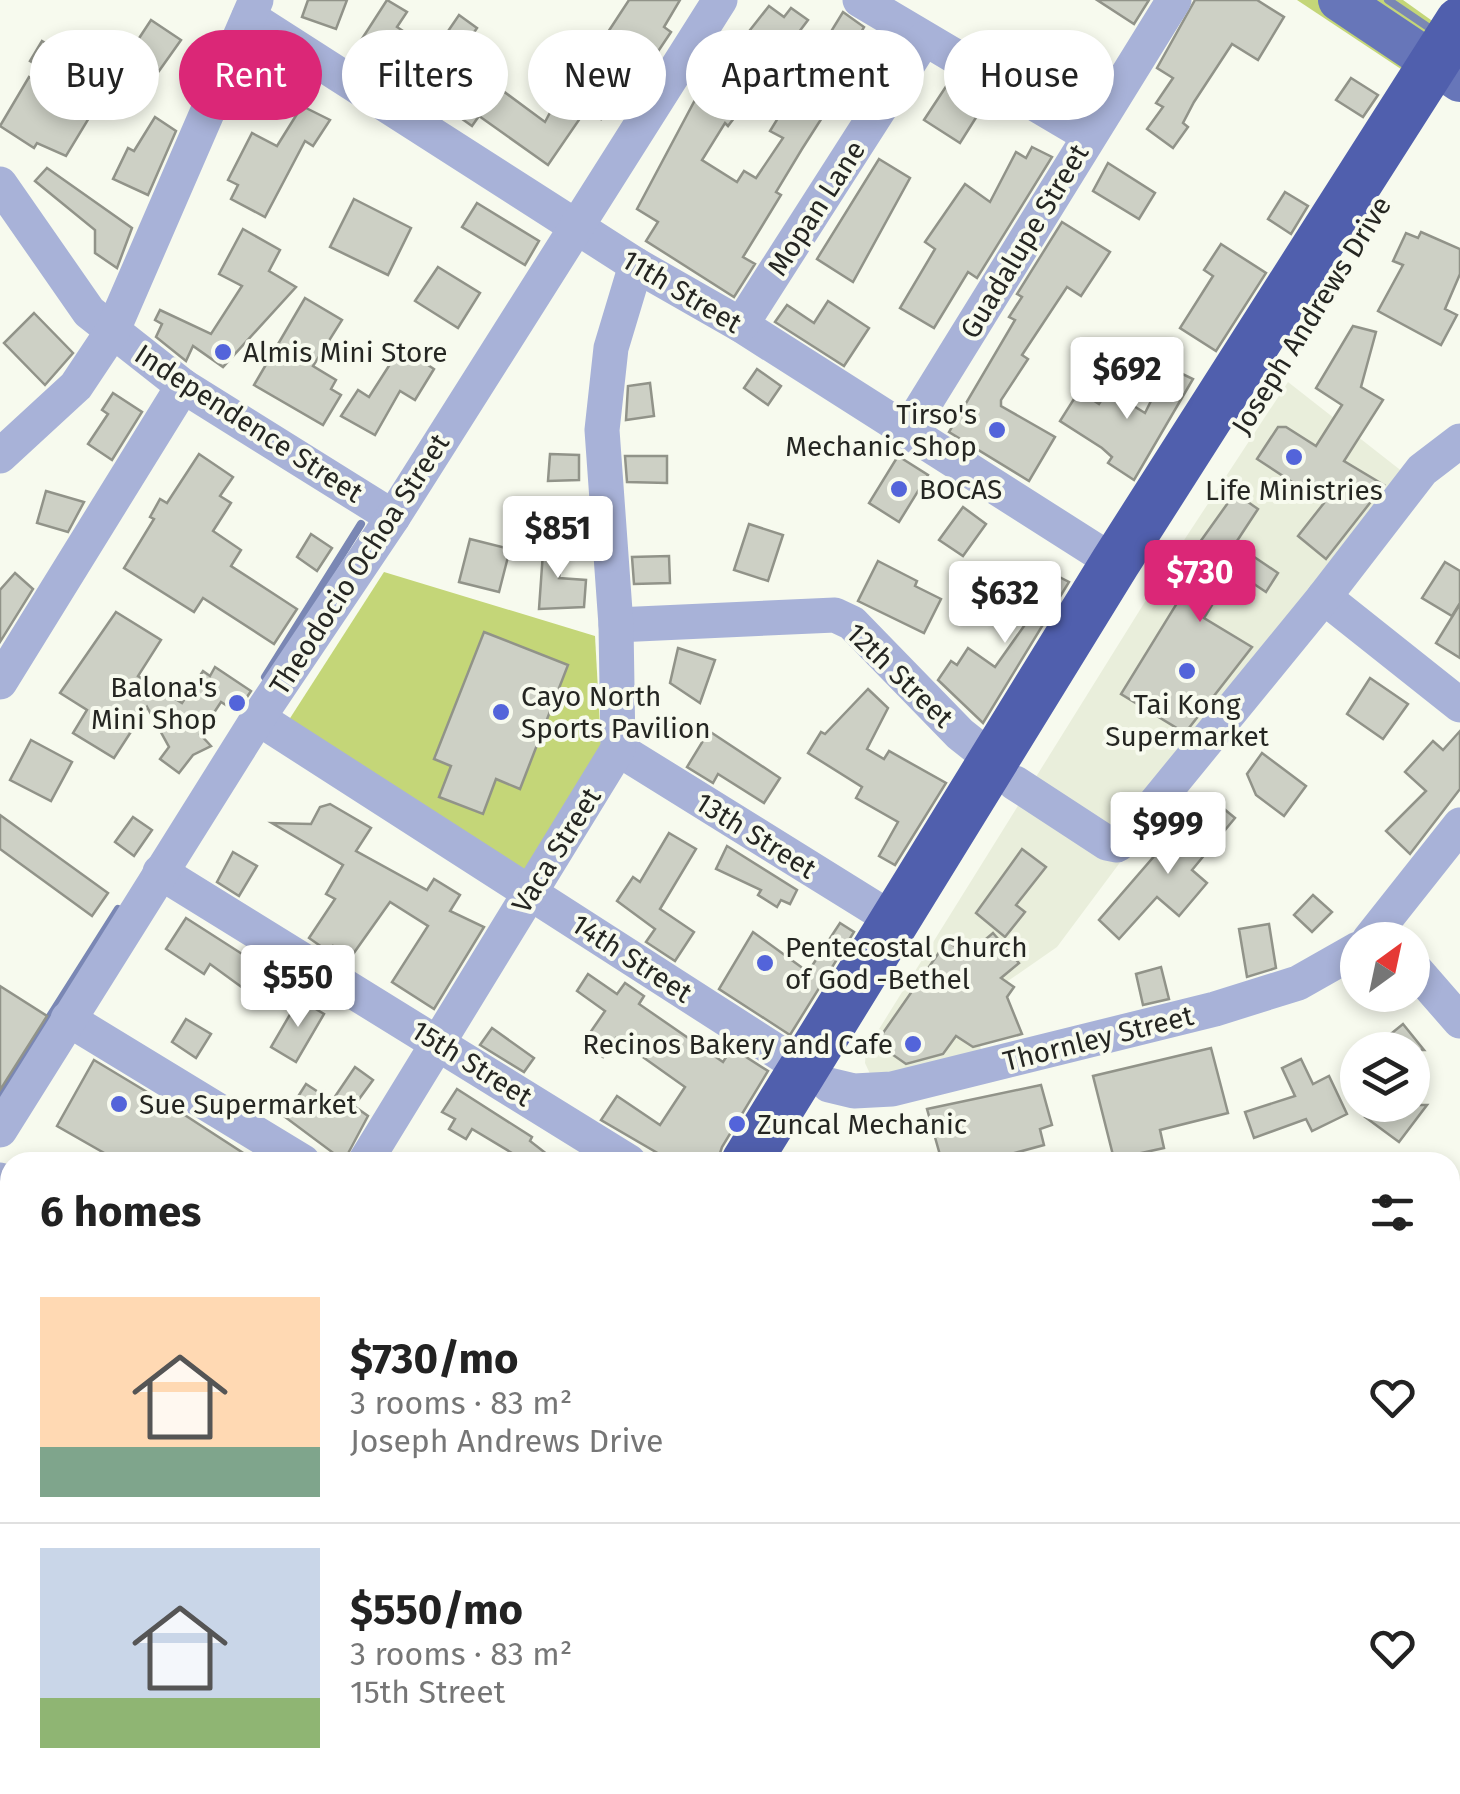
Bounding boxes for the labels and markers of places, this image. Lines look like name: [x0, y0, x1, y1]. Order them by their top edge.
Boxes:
place label: Almis Mini Store: [243, 336, 448, 369]
pin: $692: [1068, 337, 1186, 422]
marker: Almis Mini Store: [212, 341, 234, 363]
place label: Tirso's Mechanic Shop: [785, 398, 977, 463]
marker: Tirso's Mechanic Shop: [986, 419, 1008, 441]
marker: Life Ministries: [1283, 446, 1305, 468]
place label: BOCAS: [919, 473, 1002, 506]
place label: Life Ministries: [1205, 474, 1383, 507]
marker: BOCAS: [888, 478, 910, 500]
pin: $851: [499, 496, 617, 581]
pin: $730: [1141, 540, 1259, 625]
pin: $632: [946, 561, 1064, 646]
marker: Tai Kong Supermarket: [1176, 660, 1198, 682]
place label: Balona's Mini Shop: [91, 671, 217, 736]
place label: Cayo North Sports Pavilion: [521, 680, 711, 745]
place label: Tai Kong Supermarket: [1105, 688, 1270, 753]
marker: Balona's Mini Shop: [226, 692, 248, 714]
marker: Cayo North Sports Pavilion: [490, 701, 512, 723]
pin: $999: [1109, 792, 1227, 877]
place label: Pentecostal Church of God -Bethel: [785, 931, 1028, 996]
pin: $550: [239, 945, 357, 1030]
marker: Pentecostal Church of God -Bethel: [754, 952, 776, 974]
place label: Recinos Bakery and Cafe: [582, 1028, 893, 1061]
marker: Recinos Bakery and Cafe: [902, 1033, 924, 1055]
place label: Sue Supermarket: [139, 1088, 358, 1121]
marker: Sue Supermarket: [108, 1093, 130, 1115]
place label: Zuncal Mechanic: [757, 1108, 967, 1141]
marker: Zuncal Mechanic: [726, 1113, 748, 1135]

